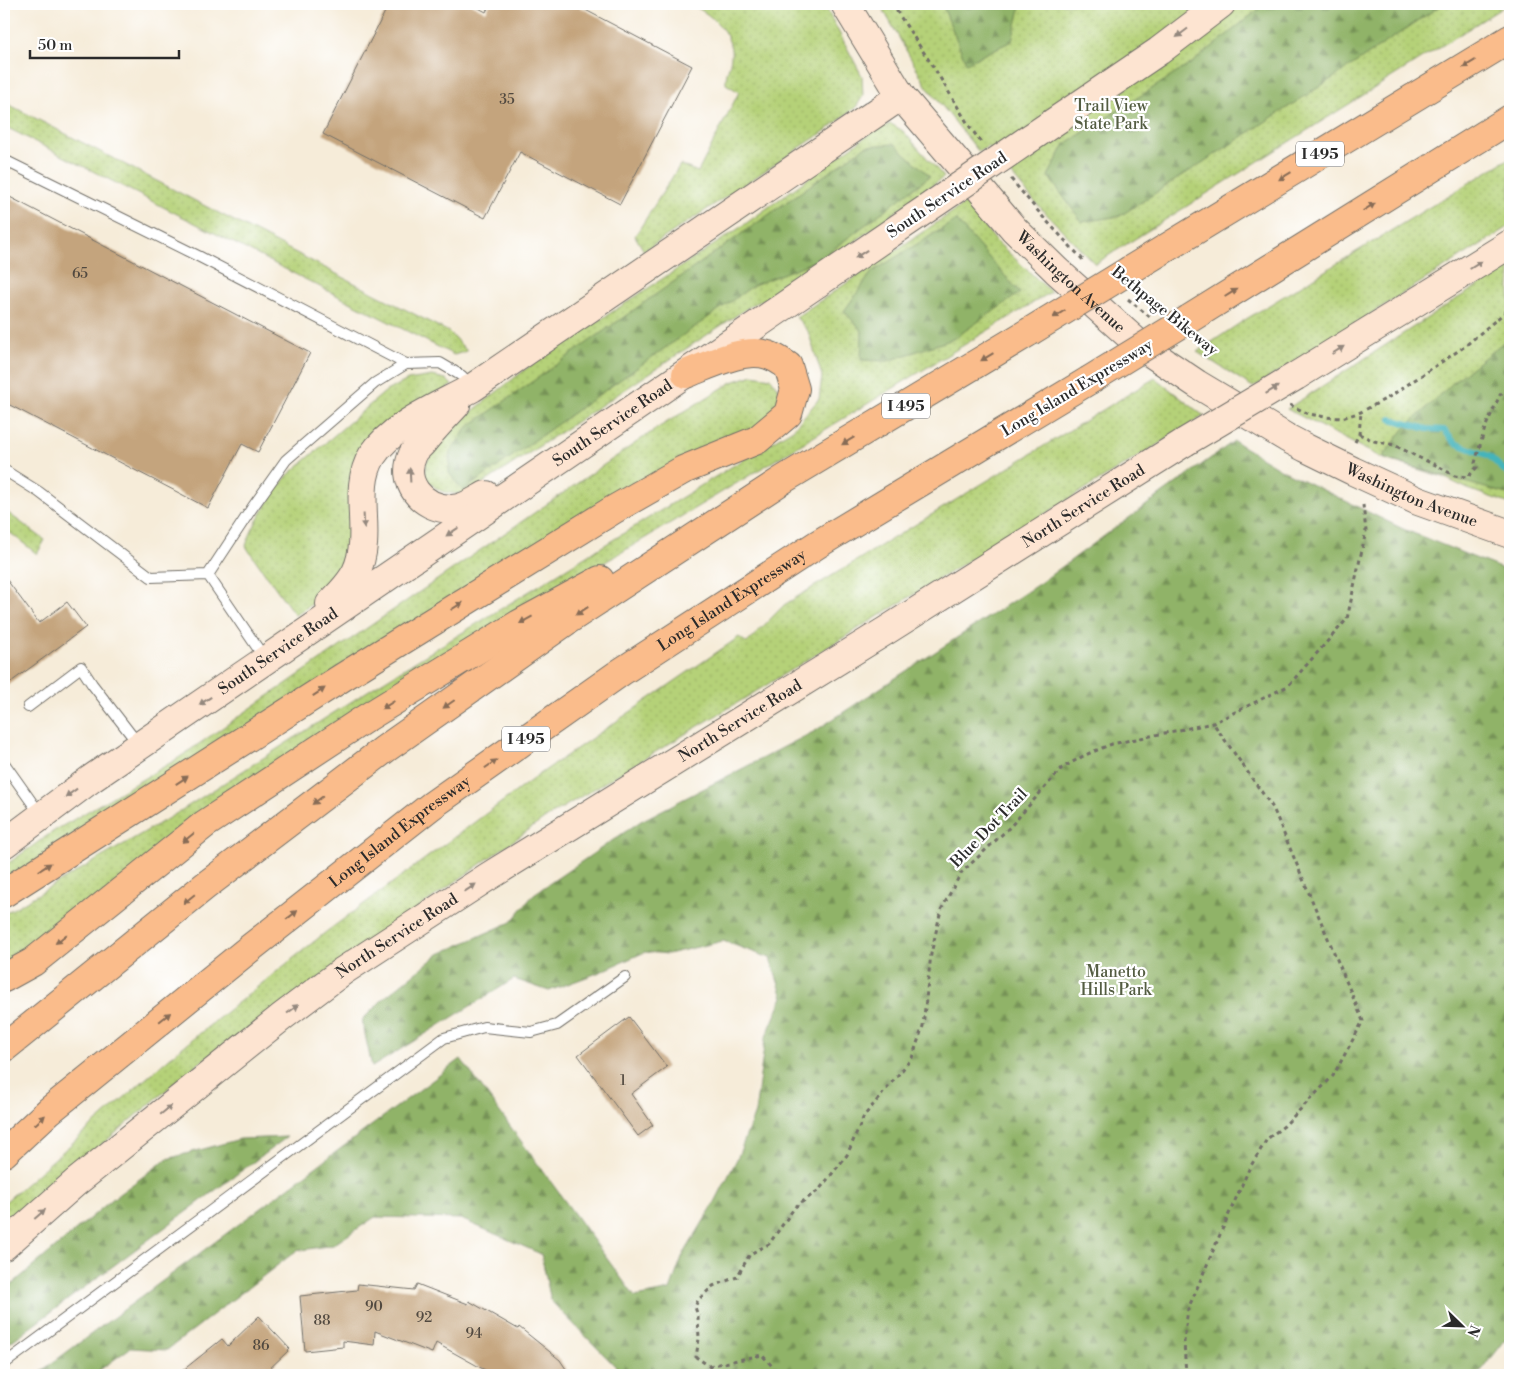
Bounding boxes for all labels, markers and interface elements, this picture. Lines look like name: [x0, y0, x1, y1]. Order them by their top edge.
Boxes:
scale bar: [30, 28, 179, 60]
one-way arrow: [1175, 28, 1189, 38]
text: 50 m: [38, 36, 72, 55]
one-way arrow: [1462, 59, 1475, 68]
house number: 35: [499, 91, 515, 109]
park label: Trail View State Park: [1074, 96, 1149, 134]
road number: I 495: [1296, 142, 1344, 166]
street label: South Service Road: [883, 147, 1011, 243]
one-way arrow: [1278, 171, 1291, 180]
one-way arrow: [1362, 203, 1375, 212]
street label: Washington Avenue: [1011, 226, 1130, 337]
one-way arrow: [854, 249, 868, 259]
one-way arrow: [1469, 260, 1483, 270]
street label: Bethpage Bikeway: [1107, 261, 1222, 360]
house number: 65: [72, 265, 88, 283]
one-way arrow: [1224, 288, 1237, 298]
one-way arrow: [1052, 309, 1066, 318]
street label: Long Island Expressway: [998, 335, 1156, 441]
one-way arrow: [1331, 346, 1344, 355]
one-way arrow: [981, 353, 994, 362]
street label: South Service Road: [549, 375, 676, 471]
one-way arrow: [1265, 386, 1278, 395]
road number: I 495: [882, 394, 930, 418]
one-way arrow: [841, 437, 854, 446]
street label: Washington Avenue: [1341, 458, 1480, 532]
street label: North Service Road: [1018, 460, 1149, 552]
one-way arrow: [405, 467, 413, 483]
one-way arrow: [360, 513, 368, 529]
one-way arrow: [445, 527, 459, 537]
street label: Long Island Expressway: [654, 544, 810, 656]
one-way arrow: [450, 602, 463, 611]
street label: South Service Road: [214, 603, 342, 699]
one-way arrow: [575, 606, 589, 616]
one-way arrow: [519, 616, 534, 624]
street label: North Service Road: [675, 675, 806, 767]
one-way arrow: [312, 687, 325, 697]
one-way arrow: [198, 696, 212, 706]
one-way arrow: [442, 699, 455, 709]
one-way arrow: [381, 700, 394, 710]
road number: I 495: [502, 726, 550, 752]
one-way arrow: [484, 759, 498, 769]
street label: Long Island Expressway: [325, 771, 475, 892]
one-way arrow: [175, 775, 188, 784]
street label: Blue Dot Trail: [946, 784, 1032, 872]
one-way arrow: [64, 788, 78, 798]
one-way arrow: [311, 795, 325, 805]
one-way arrow: [182, 832, 195, 843]
one-way arrow: [38, 862, 51, 872]
one-way arrow: [464, 883, 477, 893]
street label: North Service Road: [332, 889, 462, 983]
one-way arrow: [183, 893, 196, 904]
one-way arrow: [285, 910, 298, 921]
one-way arrow: [55, 934, 68, 945]
park label: Manetto Hills Park: [1080, 962, 1153, 1000]
one-way arrow: [286, 1004, 300, 1014]
one-way arrow: [159, 1011, 172, 1022]
house number: 1: [620, 1072, 626, 1090]
one-way arrow: [159, 1105, 172, 1116]
one-way arrow: [33, 1114, 45, 1126]
one-way arrow: [34, 1208, 47, 1219]
house number: 90: [365, 1298, 383, 1316]
north arrow: [1436, 1302, 1486, 1352]
house number: 92: [416, 1309, 432, 1327]
house number: 88: [313, 1312, 331, 1330]
text: N: [1463, 1322, 1483, 1339]
house number: 94: [466, 1325, 482, 1343]
house number: 86: [252, 1337, 270, 1355]

